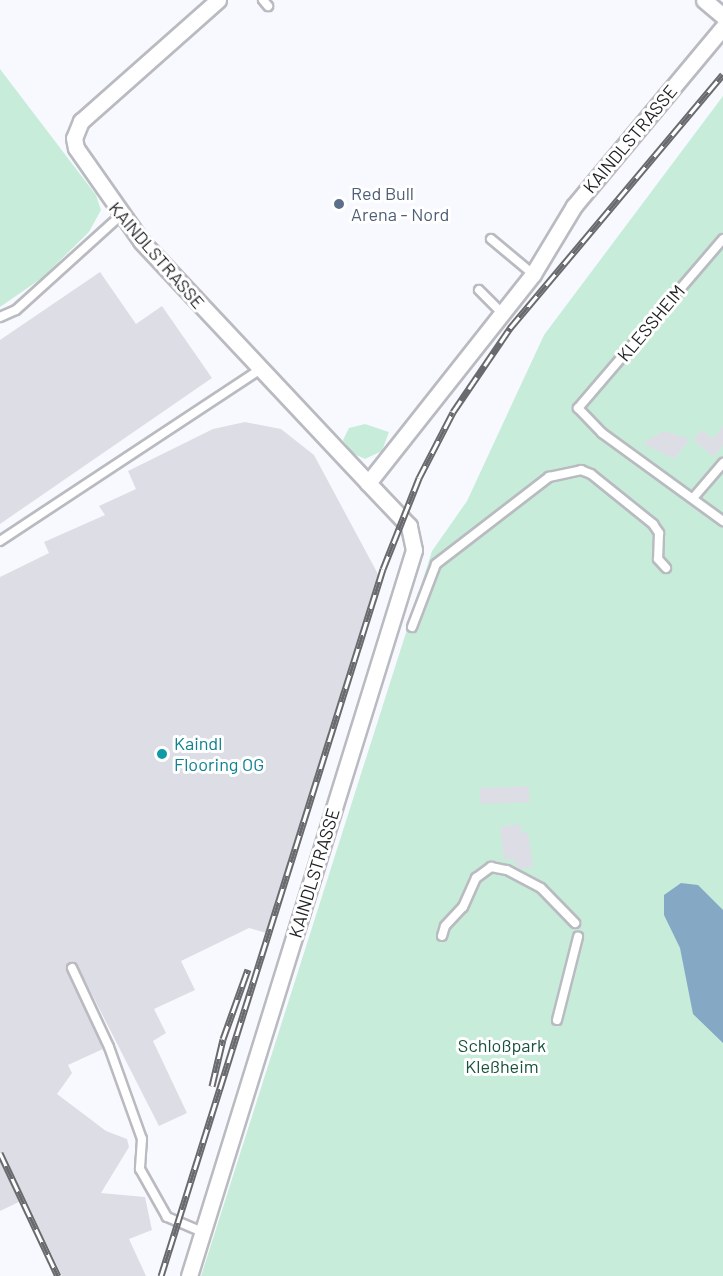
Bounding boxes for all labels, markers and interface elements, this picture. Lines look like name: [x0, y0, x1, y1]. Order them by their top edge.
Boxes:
street label: KAINDLSTRASSE: [578, 81, 682, 197]
place label: Red Bull Arena - Nord: [351, 183, 449, 226]
street label: KAINDLSTRASSE: [105, 197, 209, 313]
marker: Red Bull Arena - Nord: [332, 197, 346, 211]
street label: KLESSHEIM: [613, 280, 689, 366]
place label: Kaindl Flooring OG: [174, 733, 264, 776]
marker: Kaindl Flooring OG: [155, 747, 169, 761]
street label: KAINDLSTRASSE: [284, 805, 344, 941]
park label: Schloßpark Kleßheim: [458, 1035, 546, 1078]

